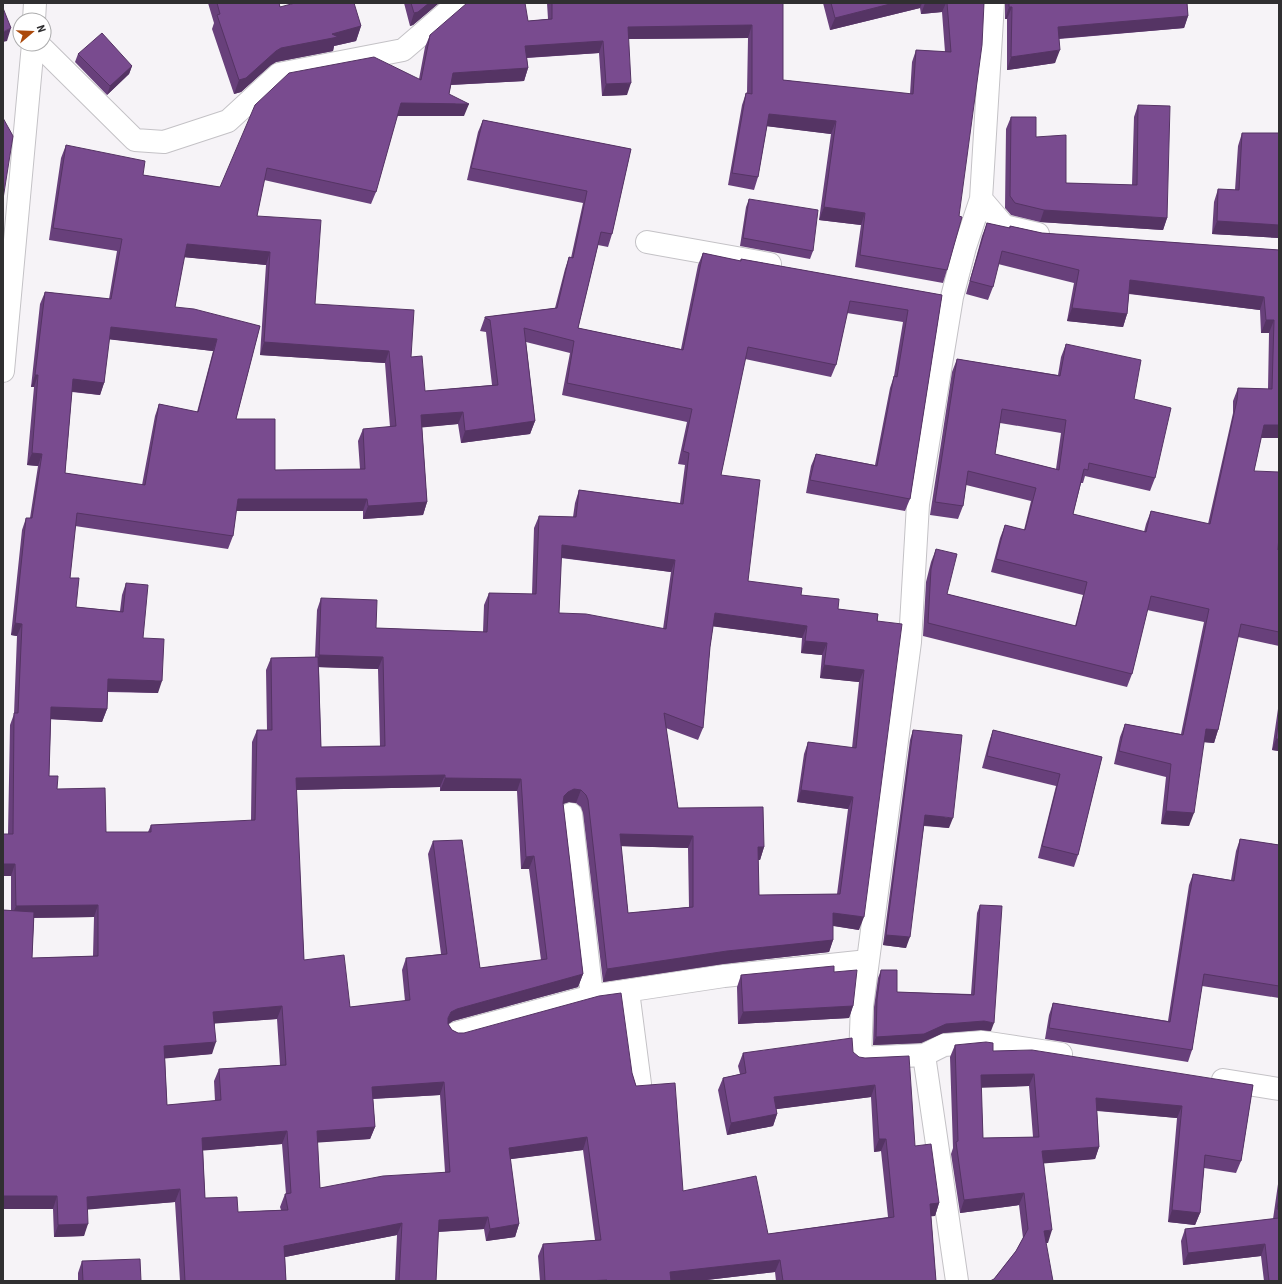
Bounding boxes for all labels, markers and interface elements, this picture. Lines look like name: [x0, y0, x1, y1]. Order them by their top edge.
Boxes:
north arrow: [12, 12, 52, 52]
text: N: [34, 24, 48, 34]

